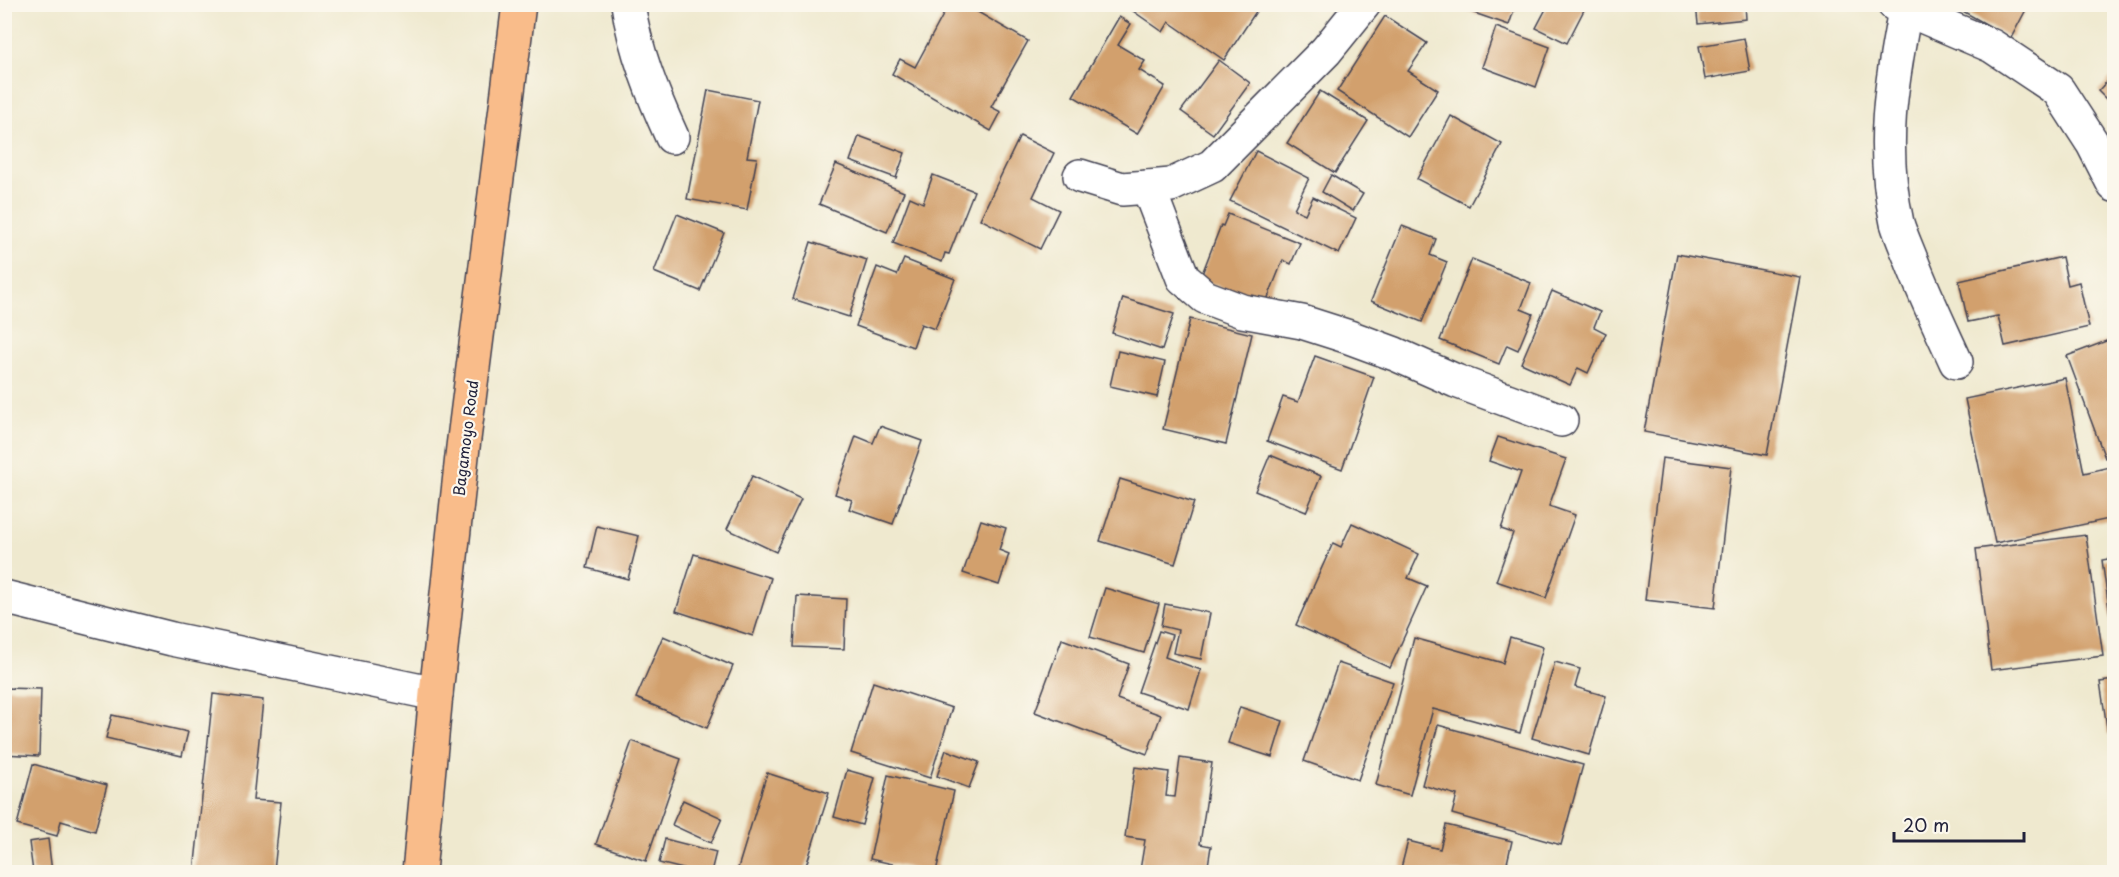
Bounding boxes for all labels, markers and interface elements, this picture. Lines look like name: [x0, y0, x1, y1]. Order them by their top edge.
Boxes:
street label: Bagamoyo Road: [446, 379, 484, 497]
scale bar: [1894, 805, 2024, 843]
text: 20 m: [1903, 811, 1949, 838]

